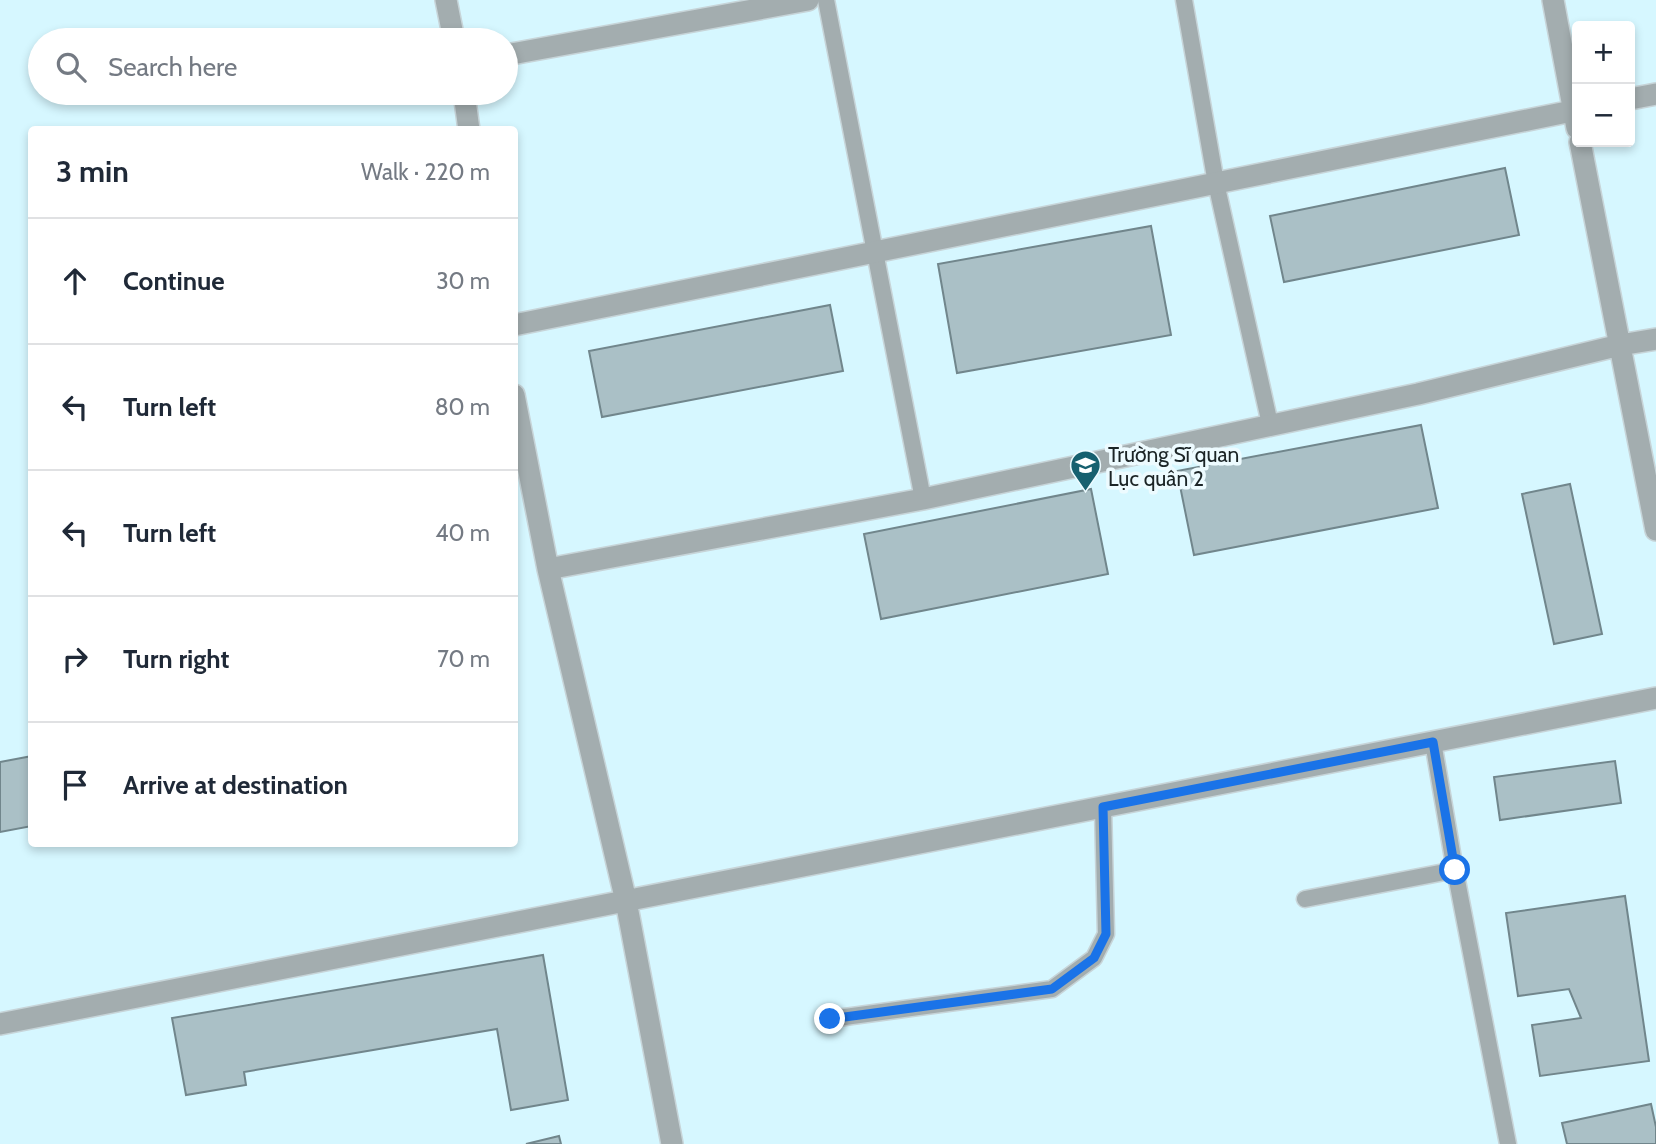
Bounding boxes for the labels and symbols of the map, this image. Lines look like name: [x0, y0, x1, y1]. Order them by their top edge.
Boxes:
place label: Trường Sĩ quan Lục quân 2: [1108, 442, 1239, 491]
school or university icon: Trường Sĩ quan Lục quân 2: [1068, 449, 1102, 493]
route start: [1439, 854, 1470, 885]
route end: [814, 1003, 845, 1034]

